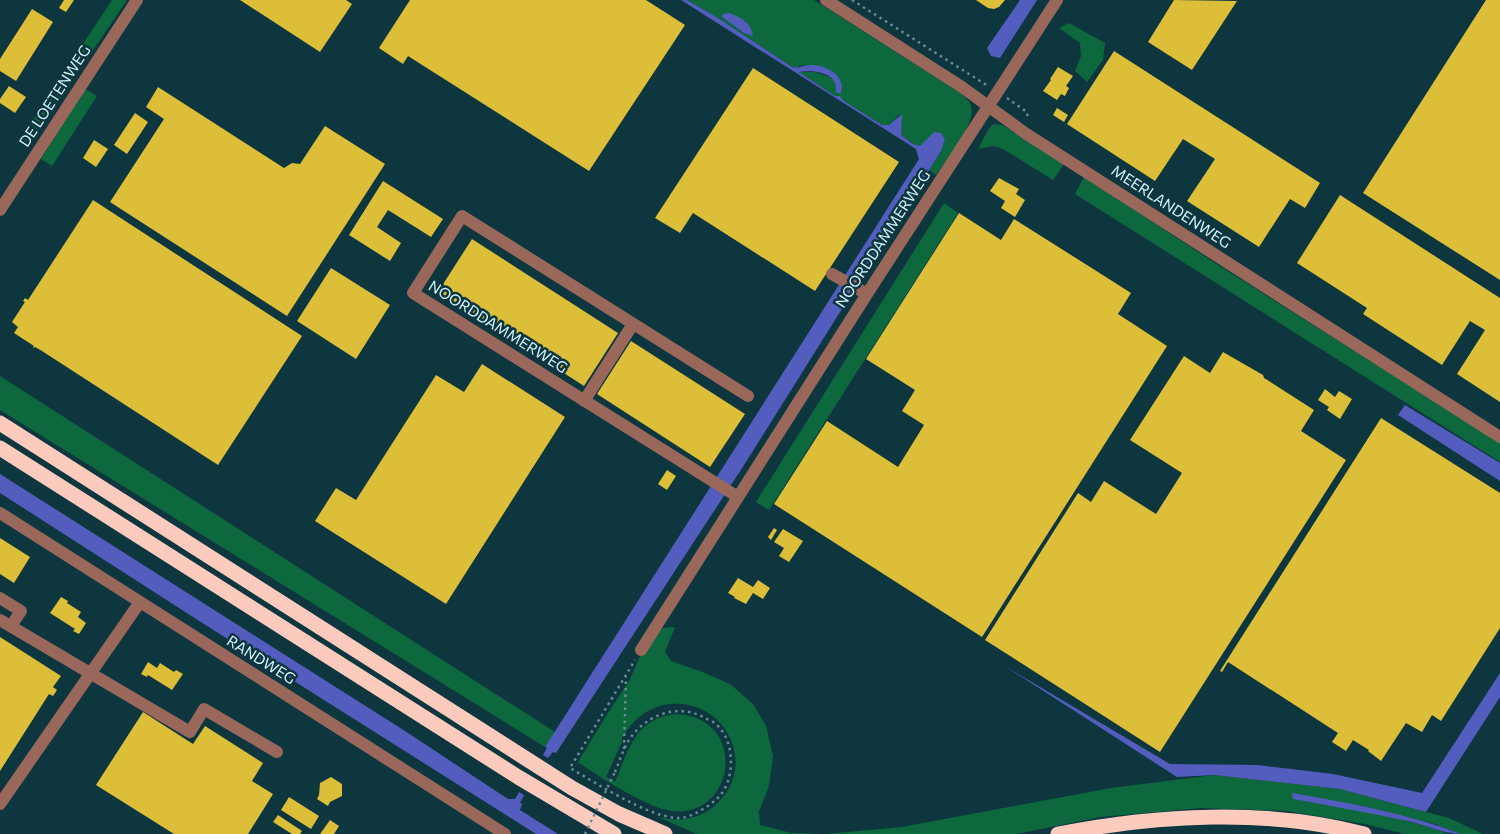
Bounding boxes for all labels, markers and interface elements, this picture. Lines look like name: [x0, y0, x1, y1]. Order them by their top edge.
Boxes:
street label: DE LOETENWEG: [15, 41, 94, 150]
street label: MEERLANDENWEG: [1108, 161, 1235, 252]
street label: NOORDDAMMERWEG: [831, 166, 933, 311]
street label: NOORDDAMMERWEG: [426, 276, 571, 376]
street label: RANDWEG: [224, 631, 299, 687]

